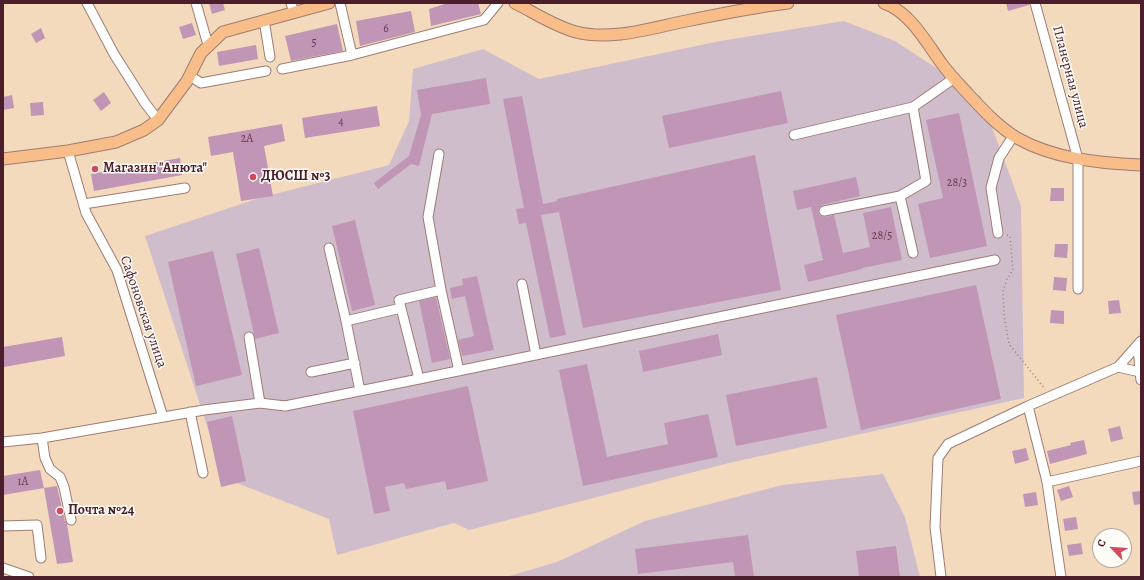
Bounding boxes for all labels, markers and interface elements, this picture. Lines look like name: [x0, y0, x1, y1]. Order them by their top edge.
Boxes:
house number: 6: [383, 22, 389, 36]
street label: Планерная улица: [1048, 24, 1092, 130]
house number: 5: [311, 36, 317, 50]
house number: 4: [338, 115, 344, 129]
house number: 2А: [241, 132, 253, 146]
place label: Магазин "Анюта": [103, 161, 207, 177]
marker: Магазин "Анюта": [90, 164, 100, 174]
place label: ДЮСШ №3: [261, 169, 330, 185]
marker: ДЮСШ №3: [248, 172, 258, 182]
house number: 28/3: [947, 176, 967, 190]
house number: 28/5: [872, 229, 892, 243]
street label: Сафоновская улица: [116, 254, 170, 370]
house number: 1А: [17, 475, 29, 489]
place label: Почта №24: [68, 503, 134, 519]
marker: Почта №24: [55, 506, 65, 516]
north arrow: [1092, 528, 1132, 568]
text: С: [1093, 537, 1110, 549]

